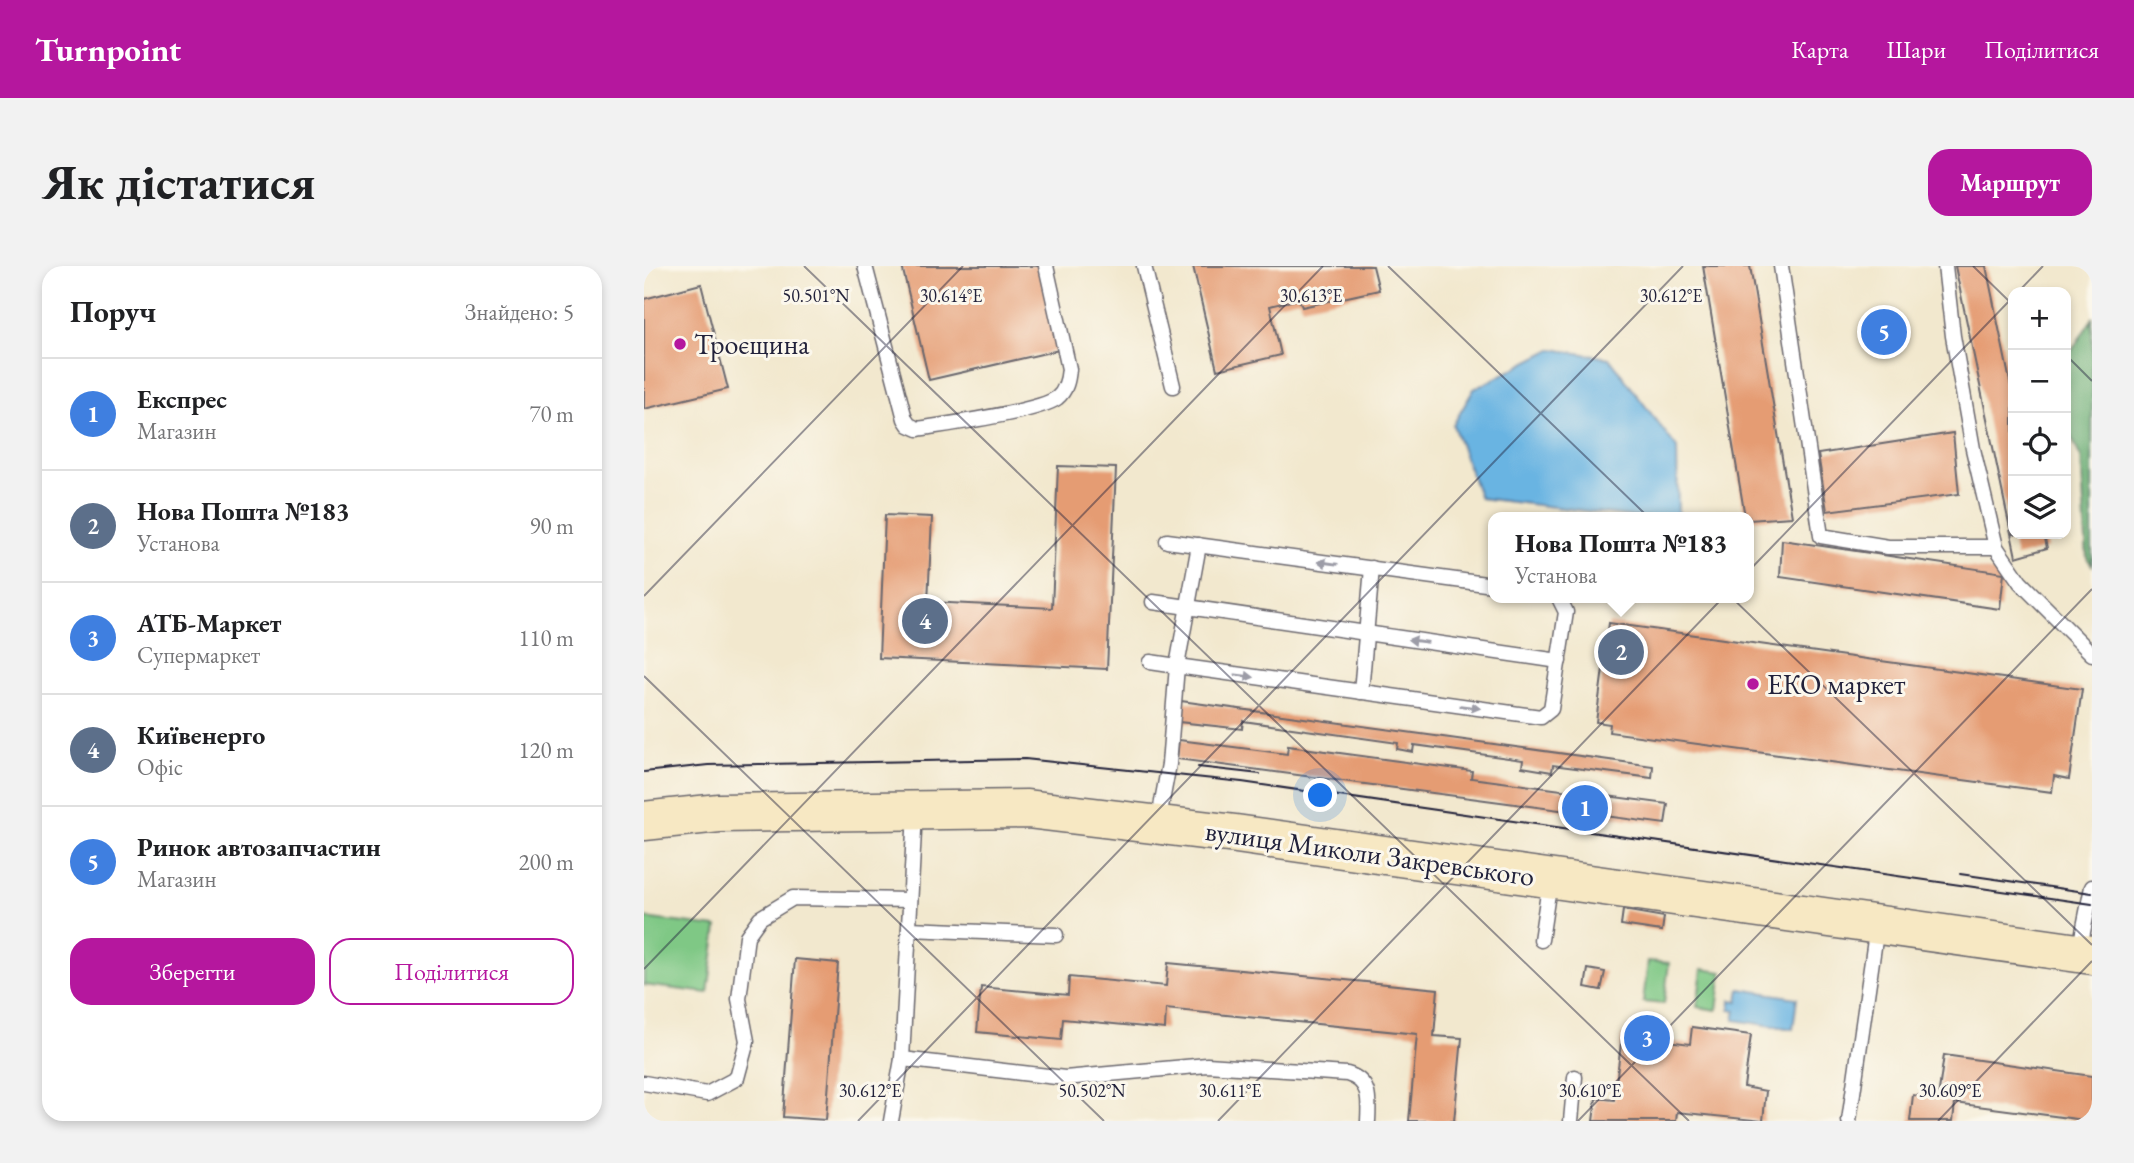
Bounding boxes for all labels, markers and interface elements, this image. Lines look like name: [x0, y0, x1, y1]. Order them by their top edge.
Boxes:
text: Turnpoint: [35, 28, 181, 71]
text: Карта: [1791, 34, 1849, 65]
text: Шари: [1887, 34, 1946, 65]
text: Поділитися: [1984, 34, 2099, 65]
button: Маршрут: [1928, 149, 2092, 216]
text: Як дістатися: [42, 150, 316, 214]
text: 50.501°N: [783, 284, 850, 307]
text: 30.614°E: [920, 284, 982, 307]
text: 30.613°E: [1280, 284, 1342, 307]
text: 30.612°E: [1640, 284, 1702, 307]
map controls: [2008, 287, 2071, 539]
button: +: [2008, 287, 2071, 350]
text: Поруч: [70, 292, 156, 331]
text: Знайдено: 5: [465, 297, 574, 327]
pin: 5: [1861, 306, 1907, 358]
place label: Троєщина: [694, 326, 810, 362]
marker: Троєщина: [672, 336, 688, 352]
button: −: [2008, 350, 2071, 413]
text: Експрес: [137, 382, 227, 416]
text: 1: [87, 399, 99, 429]
text: 70 m: [529, 399, 574, 429]
button: locate: [2008, 413, 2071, 476]
text: Магазин: [137, 416, 216, 446]
button: layers: [2008, 476, 2071, 539]
text: Нова Пошта №183: [137, 494, 350, 528]
text: 2: [87, 511, 99, 541]
text: 90 m: [529, 511, 574, 541]
popup: [1488, 512, 1754, 603]
text: Нова Пошта №183: [1515, 526, 1727, 560]
text: Установа: [137, 528, 220, 558]
one-way arrow: [1317, 557, 1339, 568]
text: Установа: [1515, 560, 1597, 590]
pin: 4: [902, 595, 948, 647]
text: АТБ-Маркет: [137, 606, 282, 640]
text: 3: [87, 623, 99, 653]
text: 110 m: [518, 623, 574, 653]
pin: 2: [1598, 626, 1644, 678]
one-way arrow: [1407, 636, 1429, 647]
text: Супермаркет: [137, 640, 260, 670]
place label: ЕКО маркет: [1767, 666, 1906, 702]
one-way arrow: [1234, 670, 1256, 681]
marker: ЕКО маркет: [1745, 676, 1761, 692]
one-way arrow: [1459, 702, 1481, 713]
text: Київенерго: [137, 718, 265, 752]
text: 4: [87, 735, 99, 765]
text: 120 m: [518, 735, 574, 765]
text: Офіс: [137, 752, 183, 782]
your location: [1303, 778, 1337, 812]
pin: 1: [1562, 782, 1608, 834]
street label: вулиця Миколи Закревського: [1203, 812, 1537, 894]
text: Ринок автозапчастин: [137, 830, 381, 864]
text: 5: [87, 847, 99, 877]
text: 200 m: [518, 847, 574, 877]
text: Магазин: [137, 864, 216, 894]
button: Зберегти: [70, 938, 315, 1005]
button: Поділитися: [329, 938, 574, 1005]
pin: 3: [1624, 1012, 1670, 1064]
text: 30.612°E: [839, 1079, 901, 1102]
text: 50.502°N: [1059, 1079, 1126, 1102]
text: 30.611°E: [1199, 1079, 1261, 1102]
text: 30.610°E: [1559, 1079, 1621, 1102]
text: 30.609°E: [1919, 1079, 1981, 1102]

